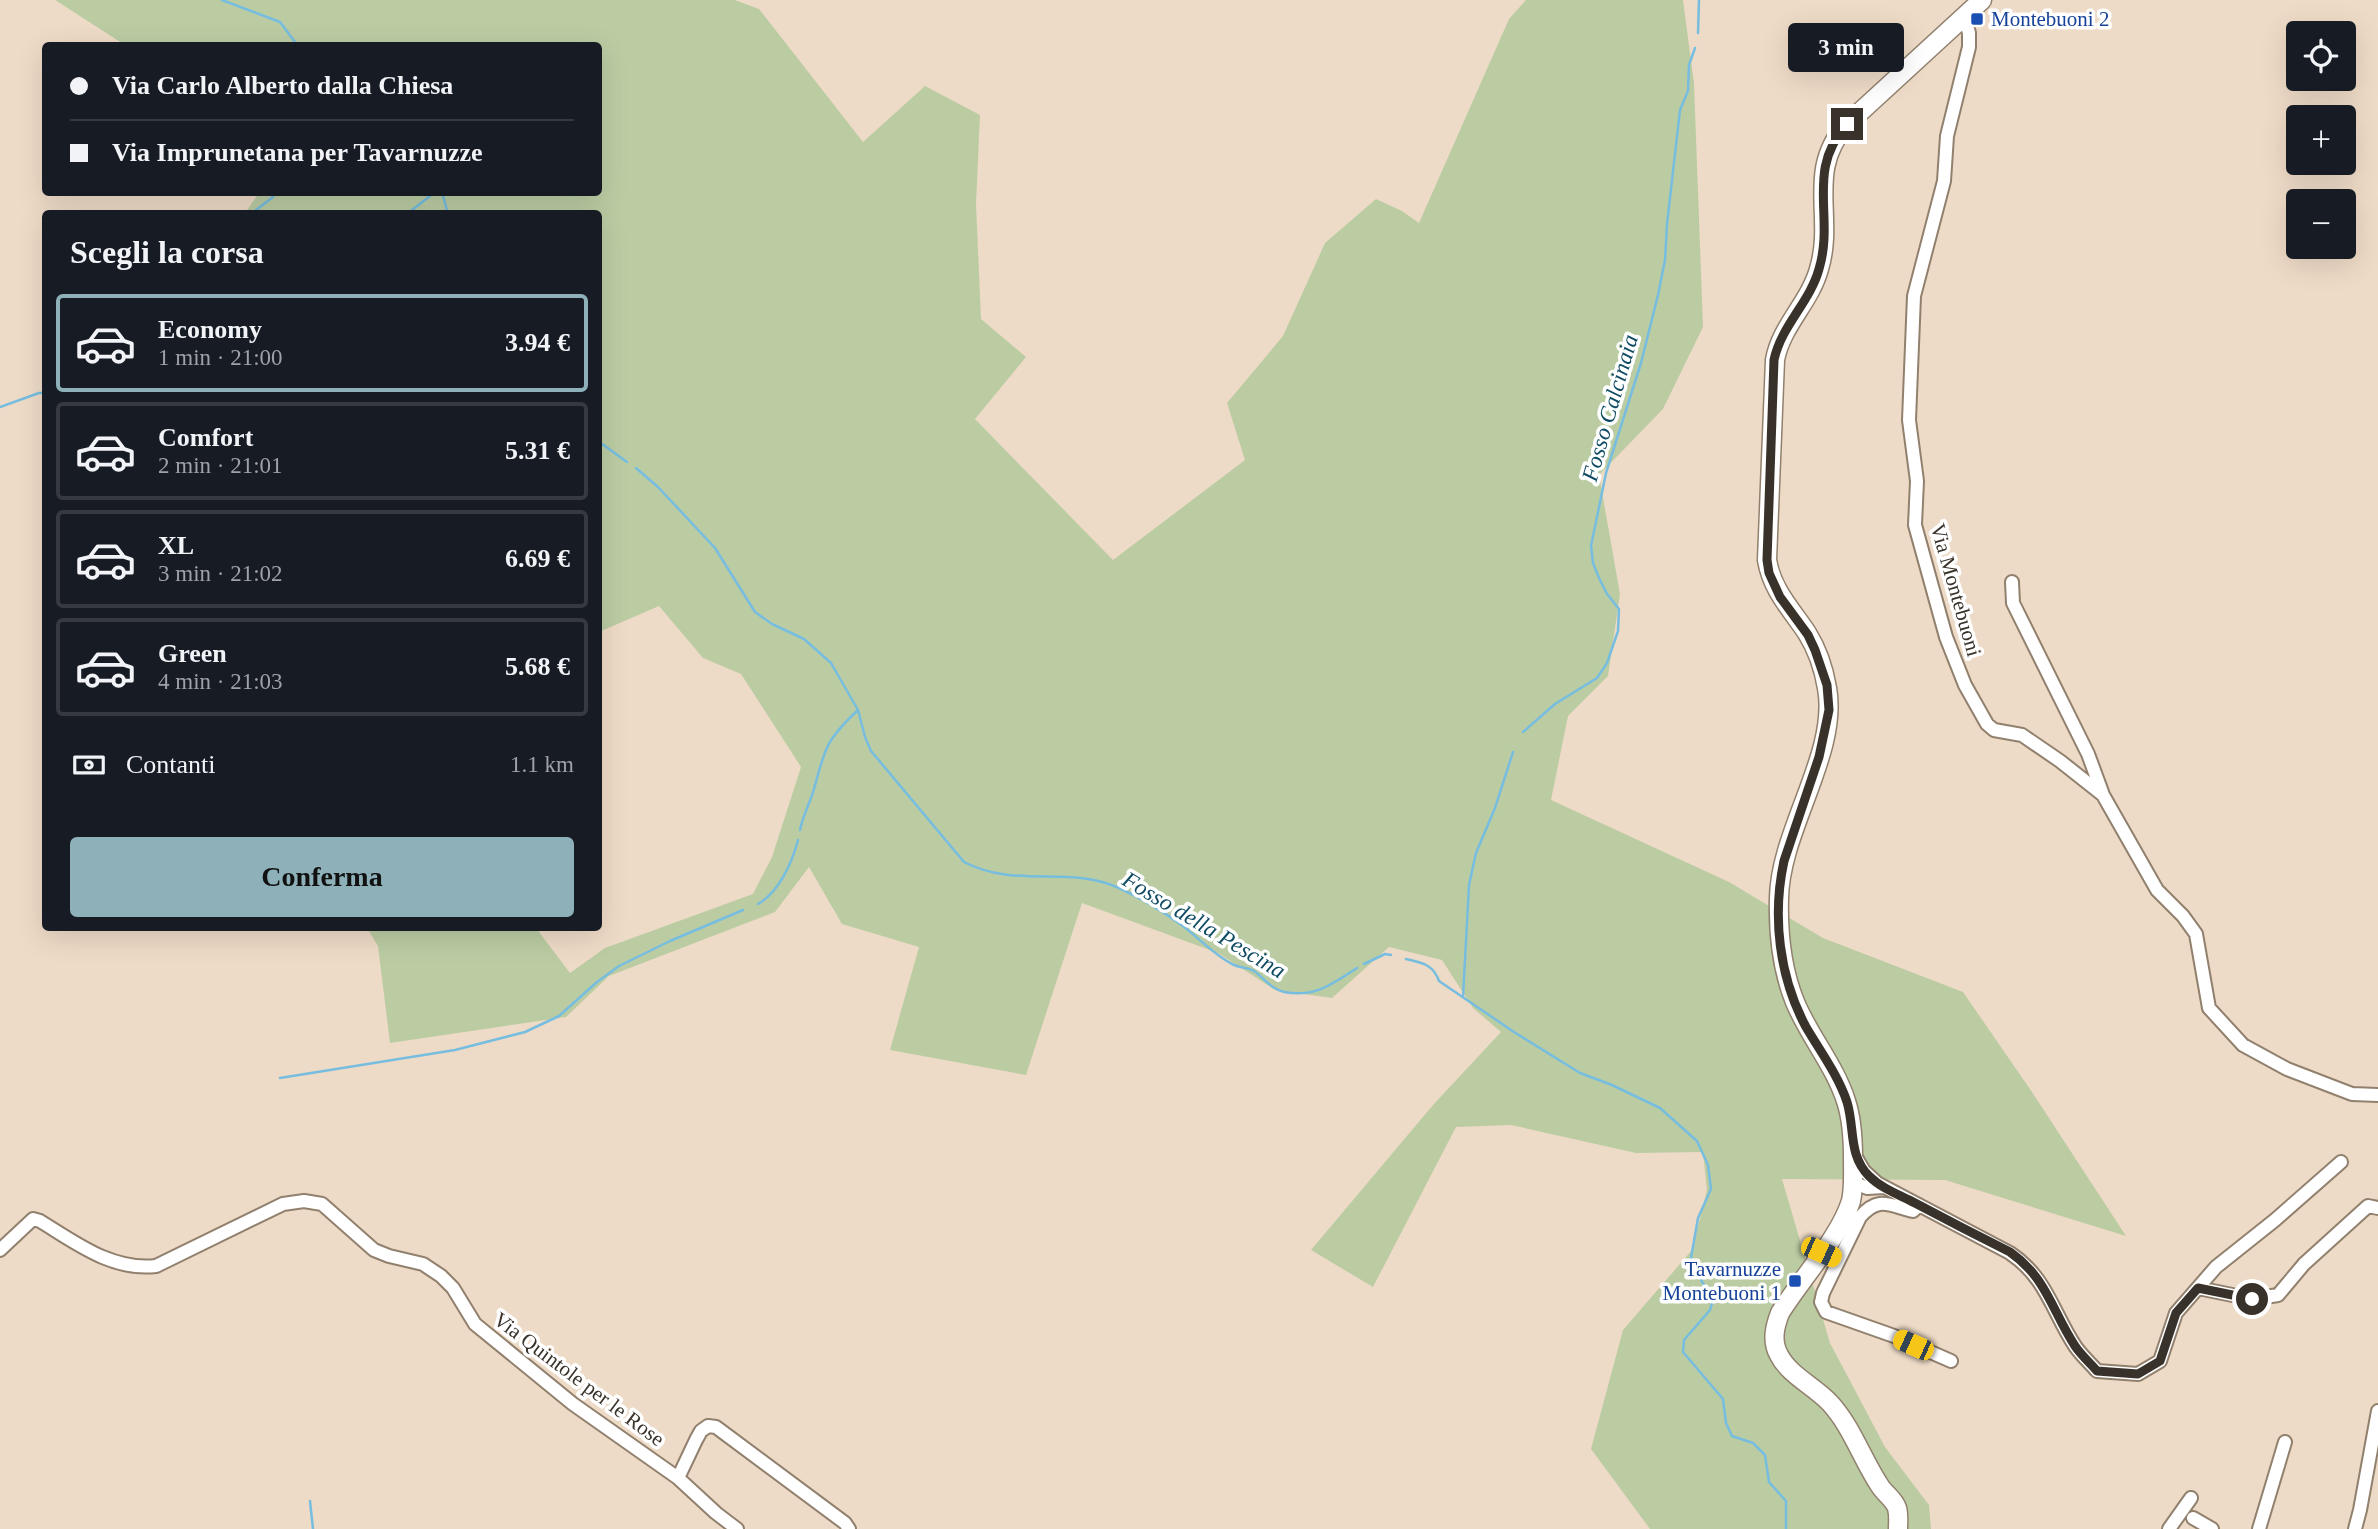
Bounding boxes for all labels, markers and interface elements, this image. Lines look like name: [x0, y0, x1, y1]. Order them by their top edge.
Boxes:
place label: Montebuoni 2: [1991, 7, 2109, 31]
marker: Montebuoni 2: [1969, 11, 1985, 27]
map controls: [2286, 21, 2356, 259]
button: locate: [2286, 21, 2356, 91]
callout: 3 min: [1789, 23, 1905, 72]
text: 3 min: [1818, 35, 1874, 60]
text: Via Carlo Alberto dalla Chiesa: [112, 71, 453, 100]
button: +: [2286, 105, 2356, 175]
route end: [1831, 108, 1863, 140]
text: Via Imprunetana per Tavarnuzze: [112, 138, 483, 167]
button: −: [2286, 189, 2356, 259]
text: Scegli la corsa: [70, 234, 264, 270]
icon: car: [74, 312, 137, 375]
text: Economy: [158, 315, 262, 344]
text: 3.94 €: [505, 328, 570, 357]
water label: Fosso Calcinaia: [1577, 332, 1643, 485]
text: 1 min · 21:00: [158, 345, 283, 370]
icon: car: [74, 420, 137, 483]
text: Comfort: [158, 423, 253, 452]
text: 5.31 €: [505, 436, 570, 465]
text: 2 min · 21:01: [158, 453, 283, 478]
street label: Via Montebuoni: [1926, 521, 1986, 659]
icon: car: [74, 528, 137, 591]
text: XL: [158, 531, 194, 560]
text: 6.69 €: [505, 544, 570, 573]
text: 3 min · 21:02: [158, 561, 283, 586]
icon: car: [74, 636, 137, 699]
text: Green: [158, 639, 227, 668]
text: 5.68 €: [505, 652, 570, 681]
text: 4 min · 21:03: [158, 669, 283, 694]
icon: cash: [70, 746, 108, 784]
text: Contanti: [126, 750, 216, 779]
text: 1.1 km: [510, 752, 574, 777]
button: Conferma: [70, 837, 574, 917]
water label: Fosso della Pescina: [1117, 866, 1290, 983]
car: [1798, 1234, 1845, 1270]
place label: Tavarnuzze Montebuoni 1: [1663, 1257, 1781, 1305]
marker: Tavarnuzze Montebuoni 1: [1787, 1273, 1803, 1289]
route start: [2236, 1283, 2268, 1315]
street label: Via Quintole per le Rose: [489, 1307, 669, 1451]
car: [1890, 1327, 1937, 1363]

